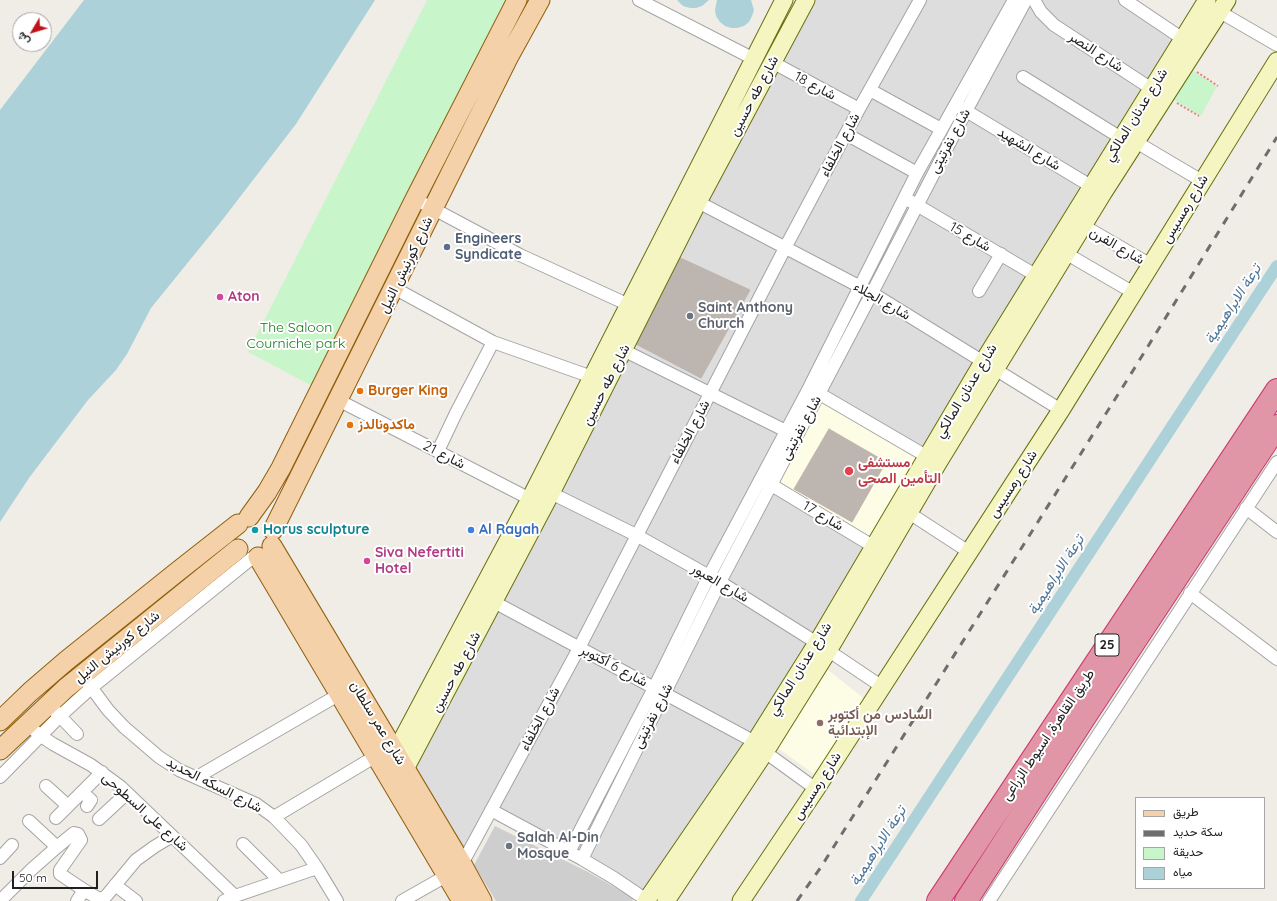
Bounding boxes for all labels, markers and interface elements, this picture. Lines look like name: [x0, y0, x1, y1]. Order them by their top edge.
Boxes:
north arrow: [12, 12, 52, 52]
street label: شارع النصر: [1066, 28, 1126, 76]
text: ش: [14, 29, 33, 48]
street label: شارع طه حسين: [726, 53, 782, 139]
street label: شارع عدنان المالكي: [1101, 65, 1171, 165]
street label: شارع 18: [791, 68, 839, 104]
street label: شارع نفرتيتى: [926, 106, 974, 176]
street label: شارع الخلفاء: [816, 110, 864, 180]
street label: شارع الشهيد: [994, 124, 1064, 174]
street label: شارع رمسيس: [1158, 172, 1212, 246]
street label: شارع كورنيش النيل: [375, 214, 437, 316]
street label: شارع 15: [946, 219, 994, 255]
street label: شارع الفرن: [1087, 224, 1147, 268]
place label: Engineers Syndicate: [455, 231, 522, 264]
marker: Engineers Syndicate: [442, 242, 452, 252]
water label: ترعة الابراهيمية: [1201, 261, 1265, 347]
street label: شارع الجلاء: [851, 278, 913, 324]
place label: Aton: [228, 289, 260, 305]
marker: Aton: [215, 292, 225, 302]
place label: Saint Anthony Church: [698, 300, 793, 332]
marker: Saint Anthony Church: [685, 311, 695, 321]
park label: The Saloon Courniche park: [247, 320, 345, 352]
street label: شارع عدنان المالكي: [931, 341, 1001, 441]
street label: شارع طه حسين: [578, 342, 634, 428]
place label: Burger King: [368, 383, 448, 399]
marker: Burger King: [355, 386, 365, 396]
street label: شارع نفرتيتى: [777, 393, 825, 463]
street label: شارع الخلفاء: [666, 397, 714, 467]
place label: ماكدونالدز: [358, 417, 415, 433]
marker: ماكدونالدز: [345, 420, 355, 430]
street label: شارع 21: [420, 437, 468, 473]
street label: شارع رمسيس: [985, 447, 1041, 521]
place label: مستشفى التأمين الصحى: [858, 455, 941, 488]
marker: مستشفى التأمين الصحى: [843, 465, 855, 477]
street label: شارع 17: [800, 497, 846, 535]
place label: Horus sculpture: [263, 522, 370, 538]
place label: Al Rayah: [479, 522, 539, 538]
marker: Horus sculpture: [250, 525, 260, 535]
marker: Al Rayah: [466, 525, 476, 535]
water label: ترعة الابراهيمية: [1024, 532, 1088, 618]
place label: Siva Nefertiti Hotel: [375, 545, 464, 578]
marker: Siva Nefertiti Hotel: [362, 556, 372, 566]
street label: شارع العبور: [688, 560, 752, 606]
street label: شارع كورنيش النيل: [71, 607, 163, 687]
street label: شارع عدنان المالكي: [765, 619, 835, 719]
street label: شارع طه حسين: [428, 629, 484, 715]
road number: 25: [1095, 634, 1119, 656]
street label: شارع 6 أكتوبر: [578, 641, 650, 691]
street label: طريق القاهرة, اسيوط الزراعى: [998, 666, 1098, 804]
street label: شارع عمر سلطان: [346, 678, 410, 768]
street label: شارع نفرتيتى: [629, 681, 677, 751]
street label: شارع الخلفاء: [516, 684, 564, 754]
place label: السادس من أكتوبر الإبتدائية: [828, 707, 932, 740]
marker: السادس من أكتوبر الإبتدائية: [815, 718, 825, 728]
street label: شارع رمسيس: [789, 749, 845, 823]
street label: شارع السكه الحديد: [163, 754, 265, 816]
street label: شارع على السطوحى: [99, 769, 191, 855]
legend: [1135, 797, 1265, 889]
water label: ترعة الابراهيمية: [846, 803, 910, 889]
text: طريق: [1173, 804, 1198, 819]
text: سكة حديد: [1173, 824, 1223, 839]
place label: Salah Al-Din Mosque: [517, 830, 599, 862]
marker: Salah Al-Din Mosque: [504, 841, 514, 851]
text: حديقة: [1173, 844, 1203, 859]
scale bar: [14, 863, 100, 889]
text: مياه: [1173, 864, 1192, 879]
text: 50 m: [19, 870, 47, 885]

